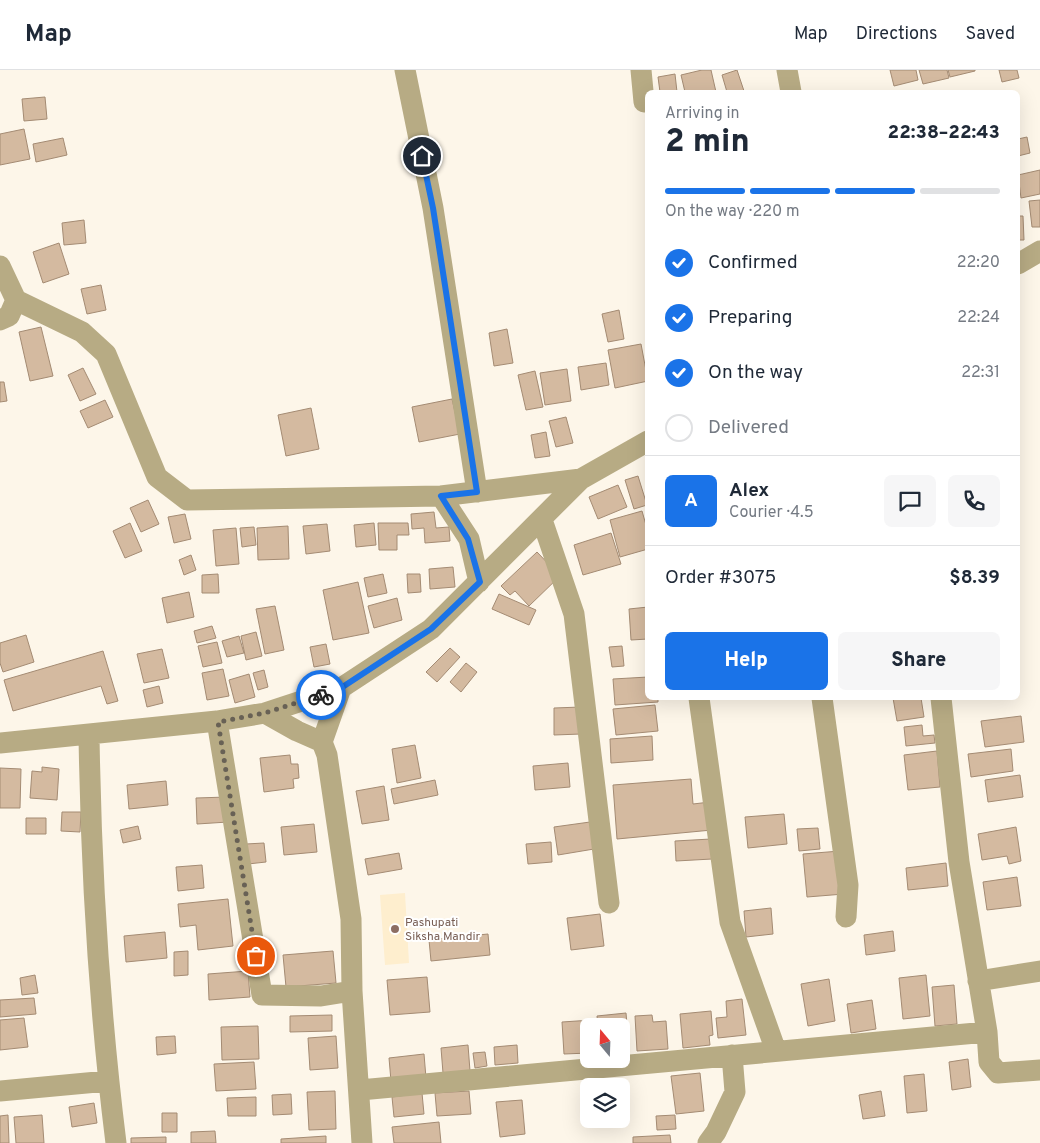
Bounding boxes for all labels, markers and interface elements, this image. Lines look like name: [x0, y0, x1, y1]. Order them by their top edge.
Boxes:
text: Map: [25, 20, 72, 50]
text: Map: [794, 23, 828, 46]
text: Directions: [856, 23, 938, 46]
text: Saved: [966, 23, 1015, 46]
text: Arriving in: [665, 104, 740, 124]
text: 22:38–22:43: [888, 121, 1000, 145]
text: 2 min: [665, 123, 750, 163]
pin: [401, 135, 443, 177]
icon: home: [408, 142, 436, 170]
text: On the way · 220 m: [665, 202, 800, 222]
icon: check: [665, 249, 693, 277]
text: Confirmed: [708, 251, 798, 275]
text: 22:20: [957, 253, 1000, 273]
icon: check: [665, 304, 693, 332]
text: Preparing: [708, 306, 792, 330]
text: 22:24: [957, 308, 1000, 328]
icon: check: [665, 359, 693, 387]
text: On the way: [708, 361, 803, 385]
text: 22:31: [961, 363, 1000, 383]
text: Delivered: [708, 416, 789, 440]
button: chat: [884, 475, 936, 527]
button: phone: [948, 475, 1000, 527]
text: Alex: [729, 479, 769, 503]
text: A: [684, 489, 698, 513]
text: Courier · 4.5: [729, 503, 814, 523]
text: Order #3075: [665, 566, 776, 590]
text: $8.39: [949, 566, 1000, 590]
button: Help: [665, 632, 828, 690]
button: Share: [838, 632, 1000, 690]
courier: [296, 670, 346, 720]
icon: bike: [307, 681, 335, 709]
place label: Pashupati Siksha Mandir: [405, 915, 480, 945]
marker: Pashupati Siksha Mandir: [389, 923, 401, 935]
pin: [235, 935, 277, 977]
icon: bag: [242, 942, 270, 970]
north arrow: [580, 1018, 630, 1068]
map controls: [580, 1018, 630, 1128]
button: layers: [580, 1078, 630, 1128]

